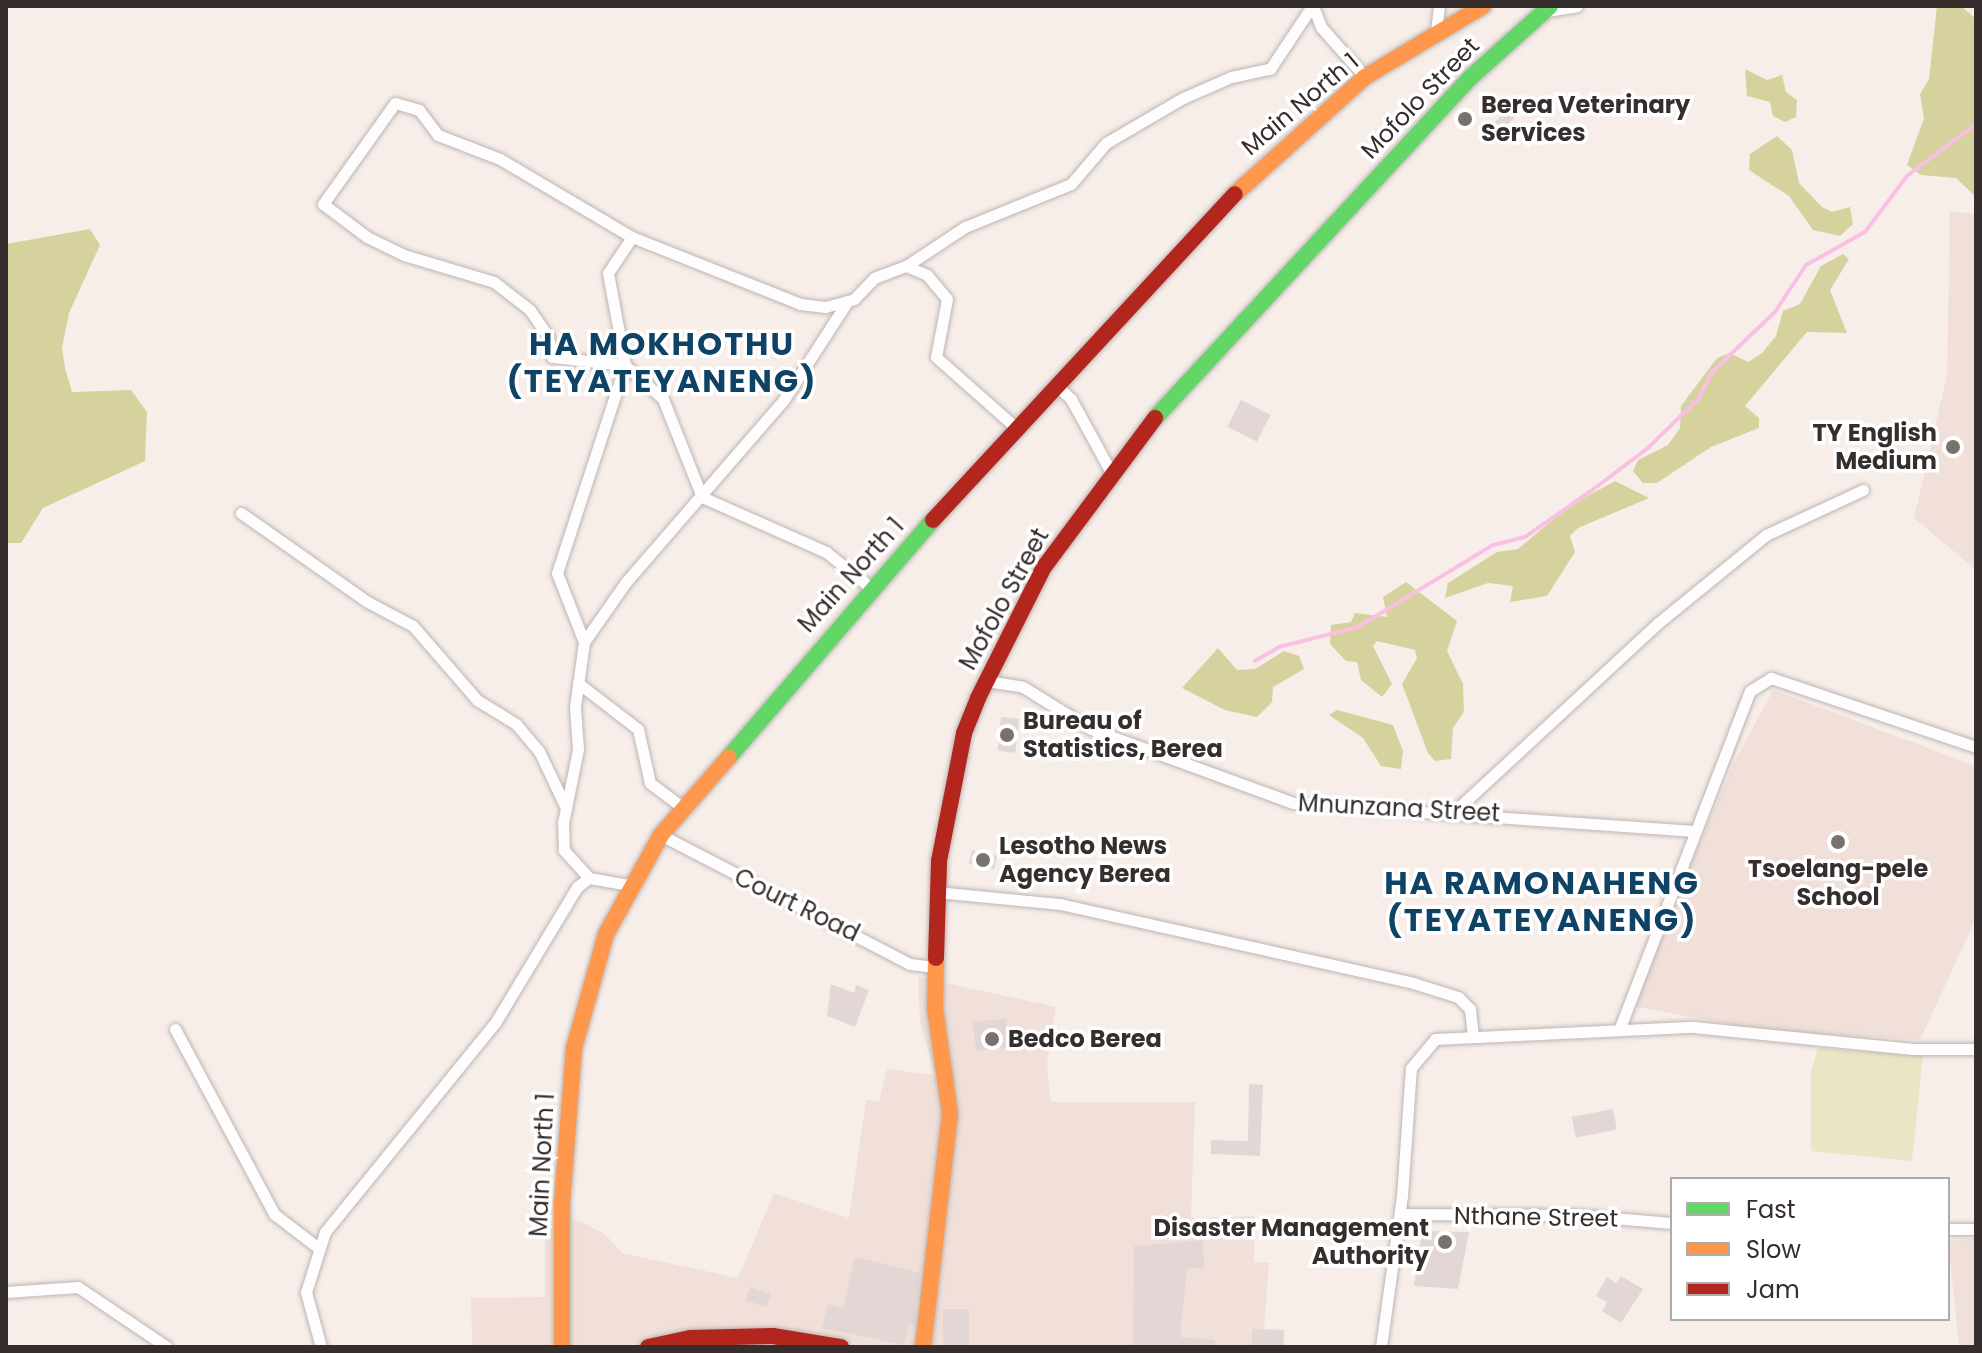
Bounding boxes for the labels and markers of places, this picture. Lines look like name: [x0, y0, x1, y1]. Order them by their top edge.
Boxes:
place label: Berea Veterinary Services: [1481, 91, 1690, 147]
marker: Berea Veterinary Services: [1456, 110, 1474, 128]
place label: TY English Medium: [1812, 419, 1937, 475]
marker: TY English Medium: [1944, 438, 1962, 456]
place label: Bureau of Statistics, Berea: [1023, 707, 1223, 763]
marker: Bureau of Statistics, Berea: [998, 726, 1016, 744]
place label: Lesotho News Agency Berea: [999, 832, 1171, 888]
marker: Tsoelang-pele School: [1829, 833, 1847, 851]
marker: Lesotho News Agency Berea: [974, 851, 992, 869]
place label: Tsoelang-pele School: [1748, 855, 1928, 911]
place label: Bedco Berea: [1008, 1025, 1162, 1053]
marker: Bedco Berea: [983, 1030, 1001, 1048]
place label: Disaster Management Authority: [1154, 1214, 1429, 1270]
marker: Disaster Management Authority: [1436, 1233, 1454, 1251]

